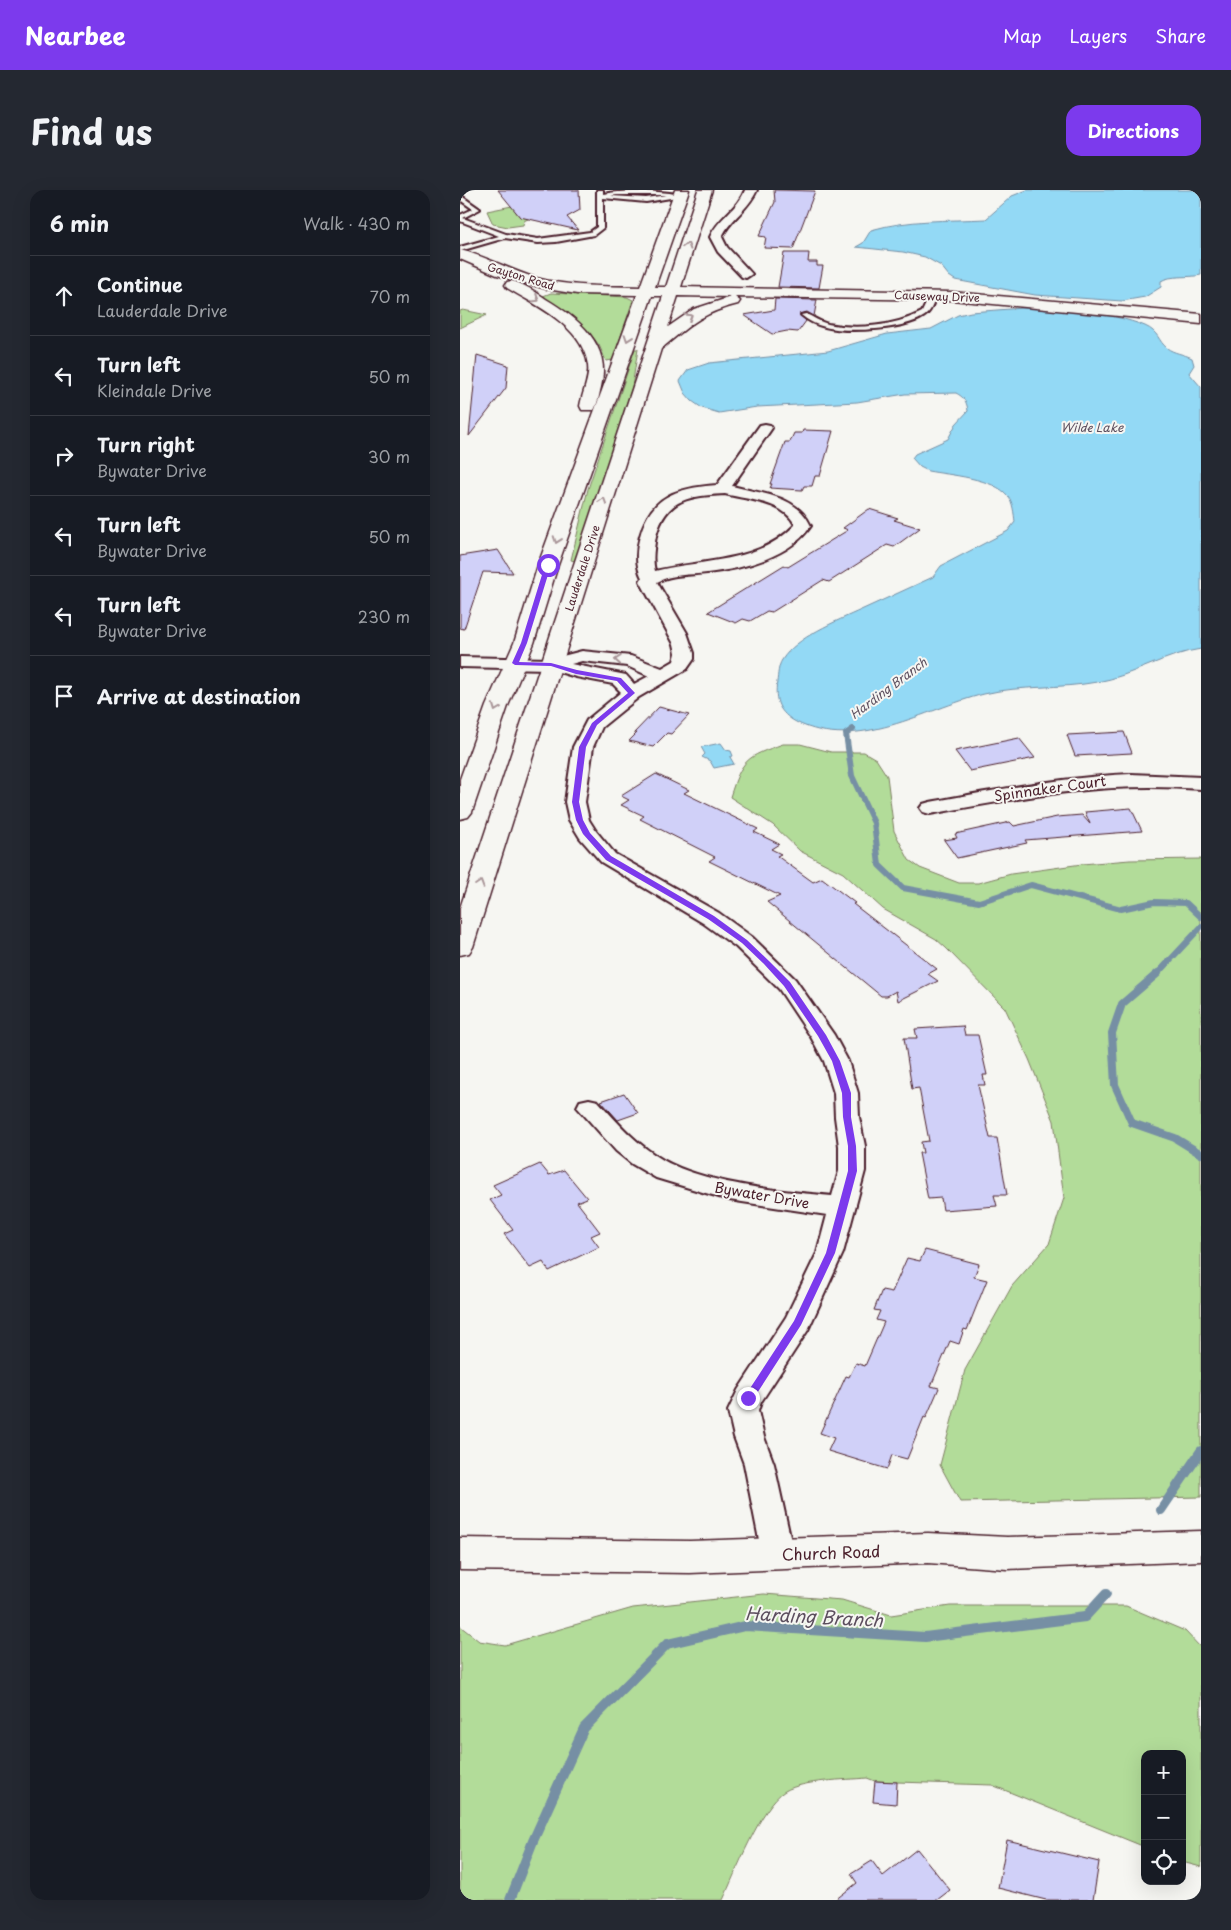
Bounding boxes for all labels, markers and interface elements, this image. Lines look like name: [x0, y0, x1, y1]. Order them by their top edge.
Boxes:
text: Nearbee: [25, 17, 126, 53]
text: Map: [1003, 22, 1042, 49]
text: Layers: [1070, 22, 1127, 49]
text: Share: [1155, 22, 1206, 49]
text: Find us: [30, 104, 152, 157]
button: Directions: [1066, 105, 1201, 156]
text: 6 min: [50, 207, 109, 239]
text: Walk · 430 m: [303, 211, 410, 235]
one-way arrow: [682, 242, 692, 250]
street label: Gayton Road: [485, 258, 557, 294]
text: Continue: [97, 270, 183, 298]
icon: ahead: [50, 282, 78, 310]
text: 70 m: [370, 284, 410, 308]
street label: Causeway Drive: [894, 286, 980, 306]
one-way arrow: [530, 292, 539, 302]
text: Lauderdale Drive: [97, 298, 228, 322]
one-way arrow: [684, 313, 693, 323]
one-way arrow: [624, 333, 634, 341]
text: Turn left: [97, 350, 181, 378]
icon: left: [50, 362, 78, 390]
text: 50 m: [369, 364, 410, 388]
text: Kleindale Drive: [97, 378, 212, 402]
water label: Wilde Lake: [1061, 418, 1124, 436]
text: Turn right: [97, 430, 195, 458]
icon: right: [50, 442, 78, 470]
text: 30 m: [368, 444, 410, 468]
text: Bywater Drive: [97, 458, 207, 482]
one-way arrow: [598, 498, 608, 506]
text: Turn left: [97, 510, 181, 538]
icon: left: [50, 522, 78, 550]
street label: Lauderdale Drive: [560, 523, 604, 613]
text: 50 m: [369, 524, 410, 548]
one-way arrow: [552, 536, 562, 544]
text: Bywater Drive: [97, 538, 207, 562]
route start: [537, 554, 560, 577]
text: Turn left: [97, 590, 181, 618]
icon: left: [50, 602, 78, 630]
text: 230 m: [358, 604, 410, 628]
text: Bywater Drive: [97, 618, 207, 642]
water label: Harding Branch: [846, 652, 931, 723]
one-way arrow: [613, 655, 621, 666]
icon: arrive: [50, 682, 78, 710]
text: Arrive at destination: [97, 682, 301, 710]
one-way arrow: [492, 704, 502, 712]
street label: Spinnaker Court: [993, 770, 1108, 806]
one-way arrow: [475, 880, 485, 888]
street label: Bywater Drive: [713, 1176, 811, 1214]
route end: [737, 1387, 760, 1410]
street label: Church Road: [781, 1538, 881, 1566]
water label: Harding Branch: [744, 1599, 884, 1633]
map controls: [1141, 1750, 1186, 1885]
button: +: [1141, 1750, 1186, 1795]
button: −: [1141, 1795, 1186, 1840]
button: locate: [1141, 1840, 1186, 1885]

